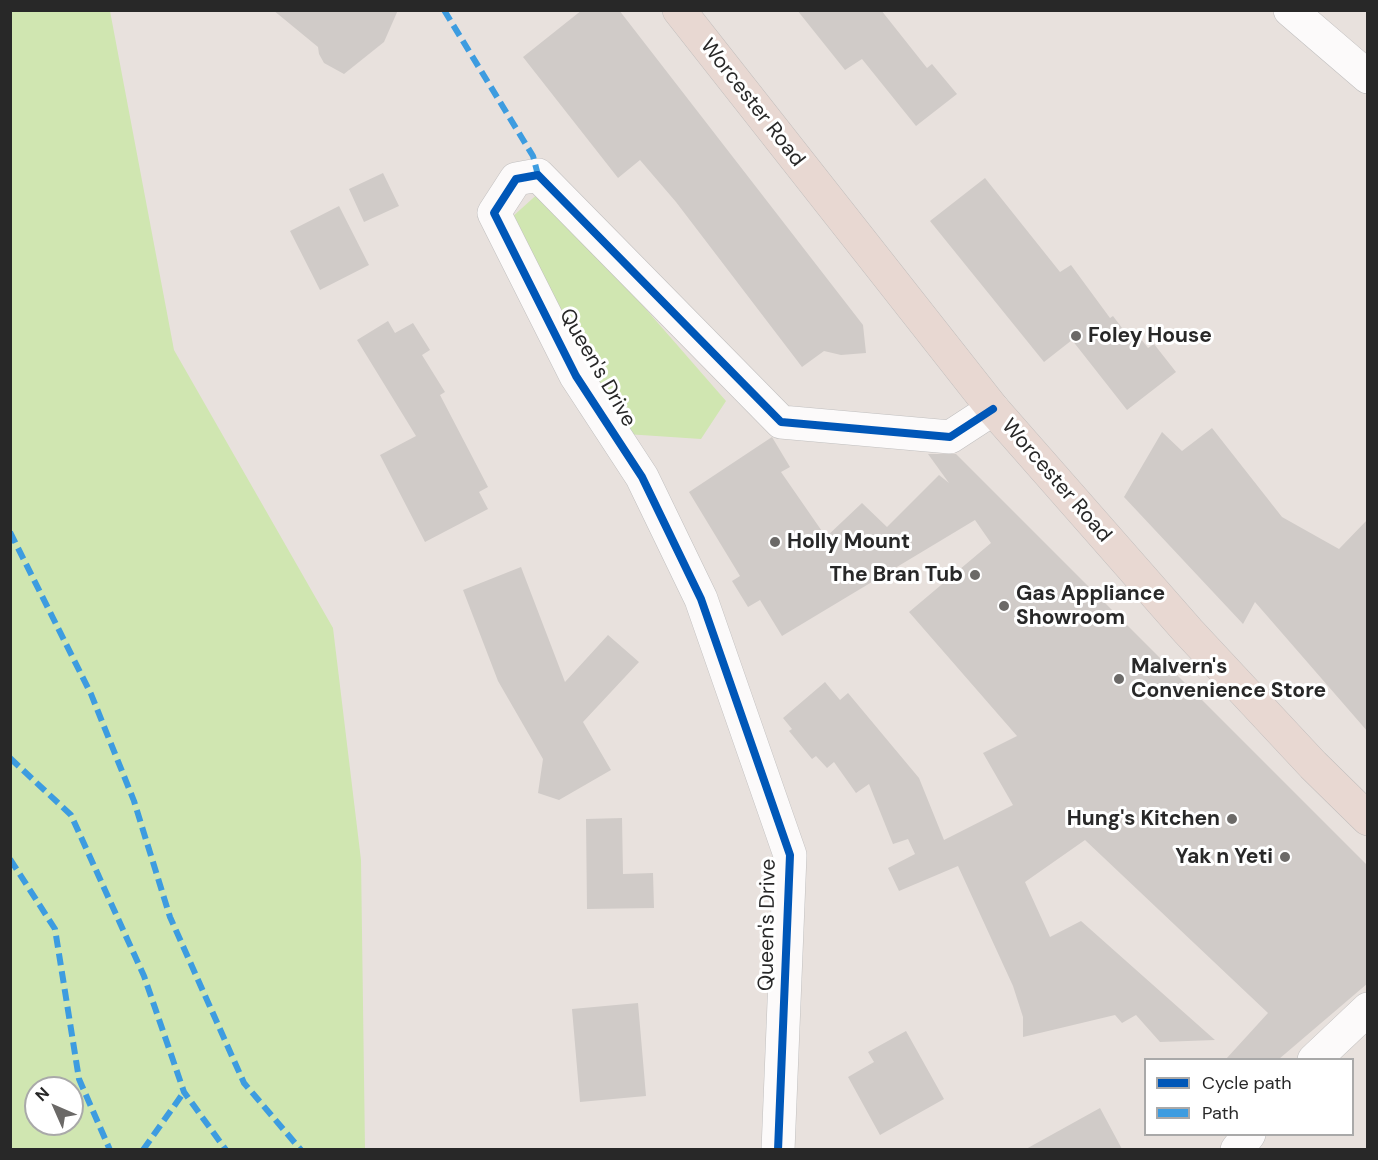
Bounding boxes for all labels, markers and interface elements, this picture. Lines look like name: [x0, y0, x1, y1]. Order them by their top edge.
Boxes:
street label: Worcester Road: [694, 34, 810, 172]
street label: Queen's Drive: [553, 304, 641, 432]
place label: Foley House: [1088, 323, 1212, 349]
marker: Foley House: [1069, 329, 1083, 343]
street label: Worcester Road: [996, 414, 1116, 548]
place label: Holly Mount: [787, 529, 910, 555]
marker: Holly Mount: [768, 535, 782, 549]
place label: The Bran Tub: [830, 562, 963, 588]
marker: The Bran Tub: [968, 568, 982, 582]
place label: Gas Appliance Showroom: [1016, 581, 1165, 631]
marker: Gas Appliance Showroom: [997, 599, 1011, 613]
place label: Malvern's Convenience Store: [1131, 654, 1326, 704]
marker: Malvern's Convenience Store: [1112, 672, 1126, 686]
place label: Hung's Kitchen: [1067, 806, 1220, 832]
marker: Hung's Kitchen: [1225, 812, 1239, 826]
place label: Yak n Yeti: [1175, 844, 1273, 870]
marker: Yak n Yeti: [1278, 850, 1292, 864]
street label: Queen's Drive: [754, 859, 782, 991]
legend: [1144, 1058, 1354, 1136]
text: Cycle path: [1202, 1071, 1292, 1095]
north arrow: [24, 1076, 84, 1136]
text: N: [31, 1083, 54, 1106]
text: Path: [1202, 1101, 1239, 1125]

